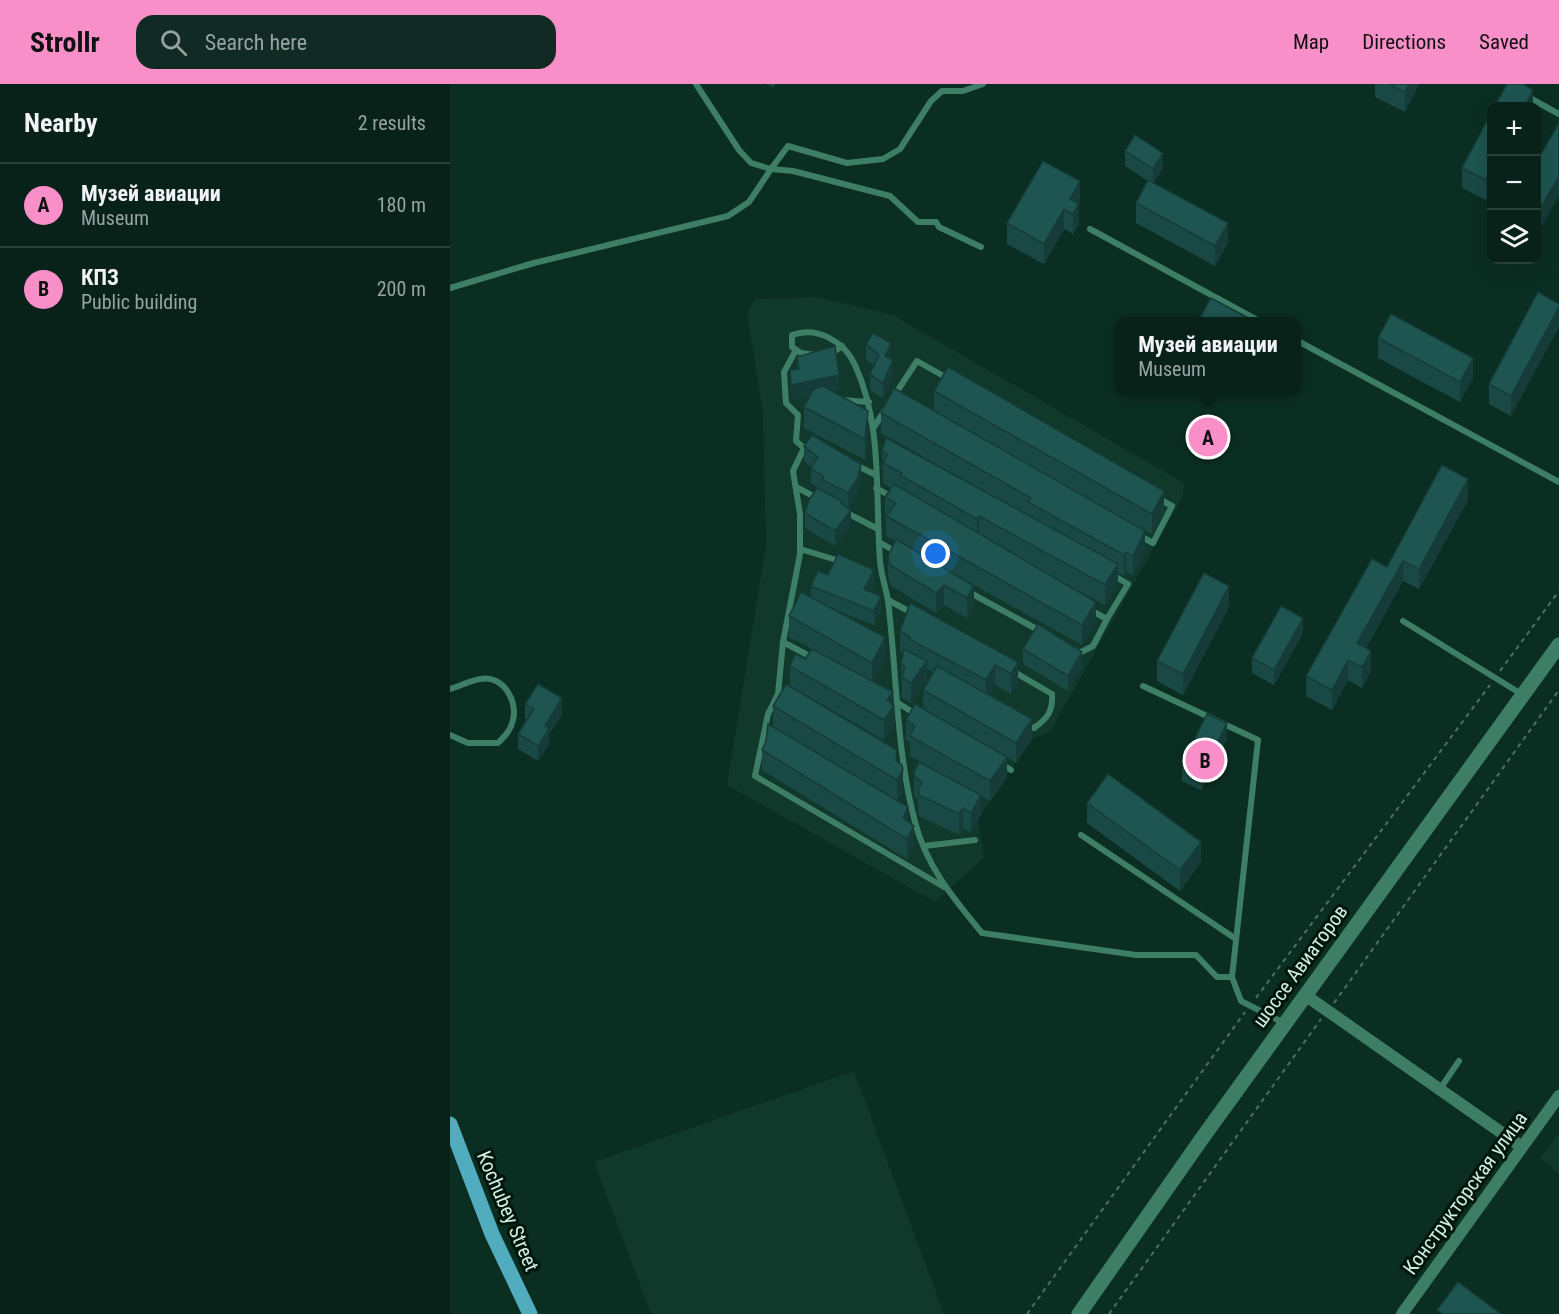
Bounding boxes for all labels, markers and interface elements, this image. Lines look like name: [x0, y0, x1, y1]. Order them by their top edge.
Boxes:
search box: [136, 15, 556, 69]
text: Strollr: [30, 26, 100, 59]
icon: search: [157, 26, 190, 59]
text: Search here: [205, 30, 307, 55]
text: Map: [1293, 30, 1329, 54]
text: Directions: [1362, 30, 1446, 54]
text: Saved: [1479, 30, 1529, 54]
map controls: [1487, 102, 1541, 264]
button: +: [1487, 102, 1541, 156]
text: Nearby: [24, 108, 98, 138]
text: 2 results: [358, 111, 426, 135]
button: −: [1487, 156, 1541, 210]
text: Музей авиации: [81, 181, 221, 206]
text: A: [38, 193, 49, 217]
text: 180 m: [377, 193, 426, 217]
text: Museum: [81, 206, 149, 230]
button: layers: [1487, 210, 1541, 264]
text: КПЗ: [81, 265, 119, 290]
text: B: [38, 277, 49, 301]
text: 200 m: [377, 277, 426, 301]
text: Public building: [81, 290, 197, 314]
popup: [1115, 317, 1301, 395]
text: Музей авиации: [1138, 332, 1278, 357]
text: Museum: [1138, 357, 1206, 381]
pin: A: [1188, 414, 1227, 460]
your location: [921, 539, 950, 568]
pin: B: [1186, 738, 1224, 782]
street label: шоссе Авиаторов: [1247, 900, 1353, 1032]
street label: Конструкторская улица: [1398, 1107, 1532, 1279]
street label: Kochubey Street: [472, 1147, 544, 1275]

